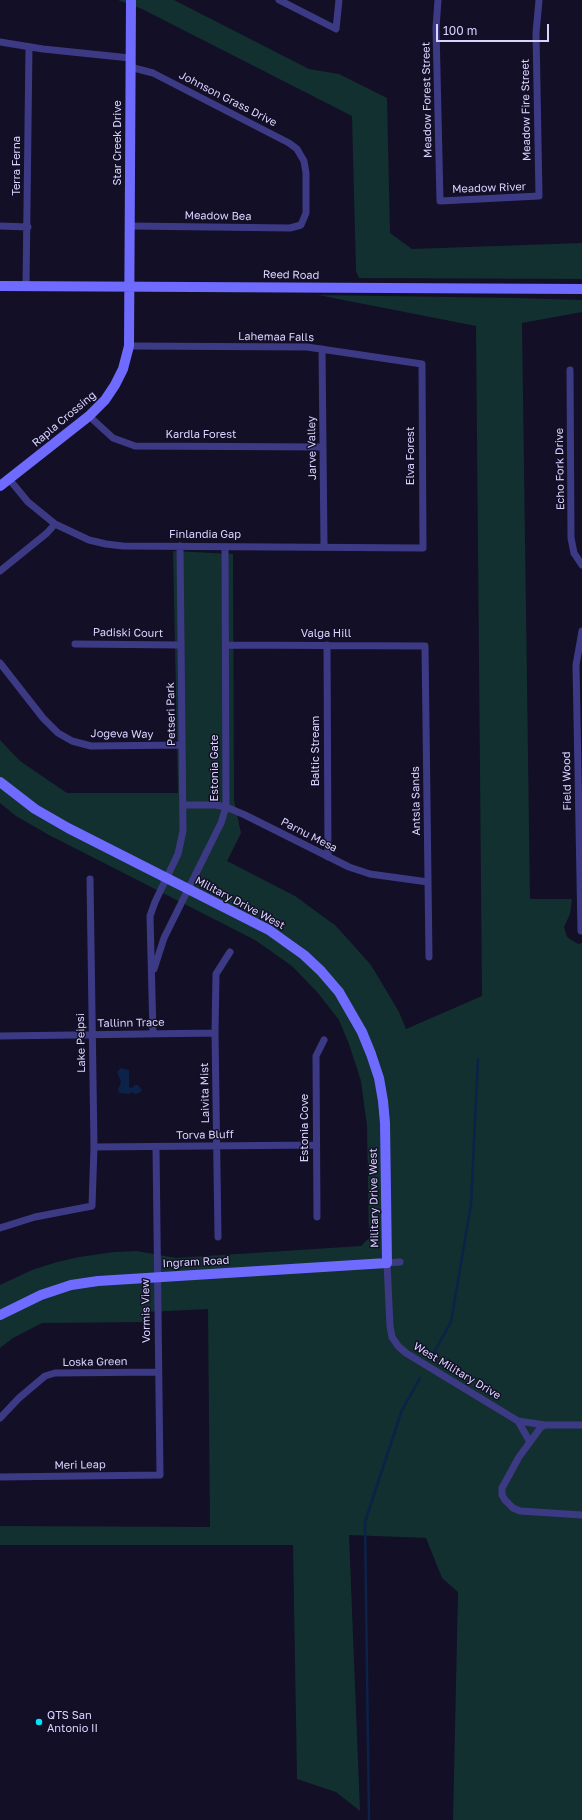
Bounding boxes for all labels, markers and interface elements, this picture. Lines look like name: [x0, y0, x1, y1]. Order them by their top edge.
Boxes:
scale bar: [438, 16, 551, 42]
text: 100 m: [443, 23, 477, 38]
street label: Meadow Forest Street: [419, 42, 435, 158]
street label: Meadow Fire Street: [519, 59, 533, 161]
street label: Johnson Grass Drive: [177, 69, 279, 129]
street label: Star Creek Drive: [111, 100, 125, 186]
street label: Terra Ferna: [10, 136, 24, 196]
street label: Meadow River: [452, 180, 526, 196]
street label: Meadow Bea: [184, 209, 252, 223]
street label: Reed Road: [263, 268, 319, 282]
street label: Lahemaa Falls: [238, 330, 314, 344]
street label: Rapla Crossing: [29, 388, 99, 450]
street label: Jarve Valley: [305, 416, 319, 480]
street label: Elva Forest: [404, 427, 418, 485]
street label: Kardla Forest: [166, 428, 236, 442]
street label: Echo Fork Drive: [553, 428, 567, 510]
street label: Finlandia Gap: [169, 528, 241, 542]
street label: Padiski Court: [93, 626, 163, 640]
street label: Valga Hill: [301, 627, 351, 641]
street label: Petseri Park: [164, 682, 178, 746]
street label: Baltic Stream: [309, 716, 323, 786]
street label: Jogeva Way: [91, 727, 153, 741]
street label: Estonia Gate: [208, 735, 222, 801]
street label: Field Wood: [560, 751, 574, 811]
street label: Antsla Sands: [409, 766, 423, 836]
street label: Parnu Mesa: [279, 815, 339, 855]
street label: Military Drive West: [193, 874, 287, 932]
street label: Lake Peipsi: [74, 1013, 88, 1073]
street label: Tallinn Trace: [97, 1016, 165, 1030]
street label: Laivita Mist: [198, 1063, 212, 1123]
street label: Estonia Cove: [298, 1094, 312, 1162]
street label: Torva Bluff: [176, 1128, 234, 1142]
street label: Military Drive West: [367, 1148, 381, 1248]
street label: Ingram Road: [162, 1254, 230, 1270]
street label: Vormis View: [139, 1279, 153, 1343]
street label: West Military Drive: [411, 1340, 503, 1402]
street label: Loska Green: [62, 1355, 128, 1369]
street label: Meri Leap: [54, 1458, 106, 1472]
place label: QTS San Antonio II: [47, 1709, 98, 1735]
marker: QTS San Antonio II: [34, 1717, 44, 1727]

